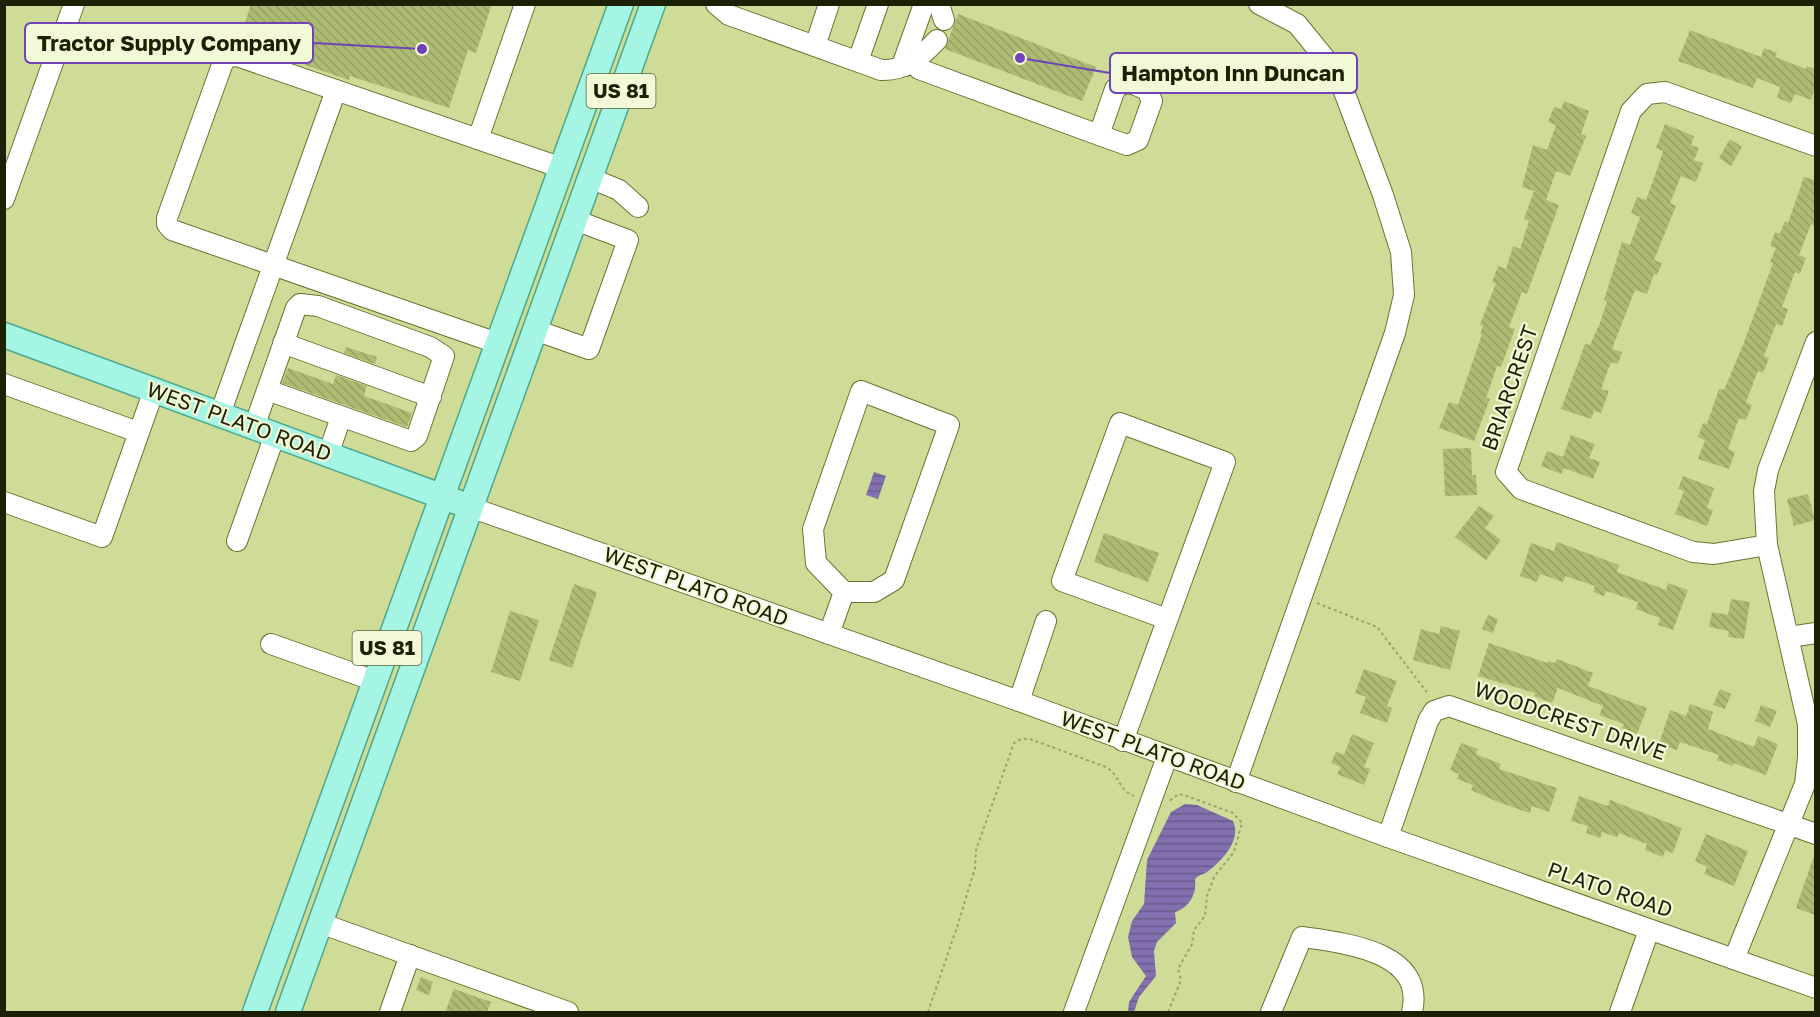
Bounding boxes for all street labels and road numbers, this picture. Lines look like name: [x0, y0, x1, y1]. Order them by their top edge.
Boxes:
road number: US 81: [586, 74, 656, 108]
street label: BRIARCREST: [1475, 322, 1543, 454]
street label: WEST PLATO ROAD: [143, 376, 335, 467]
street label: WEST PLATO ROAD: [600, 541, 792, 632]
road number: US 81: [352, 631, 422, 665]
street label: WOODCREST DRIVE: [1471, 675, 1670, 765]
street label: WEST PLATO ROAD: [1057, 705, 1249, 796]
street label: PLATO ROAD: [1544, 856, 1676, 923]

